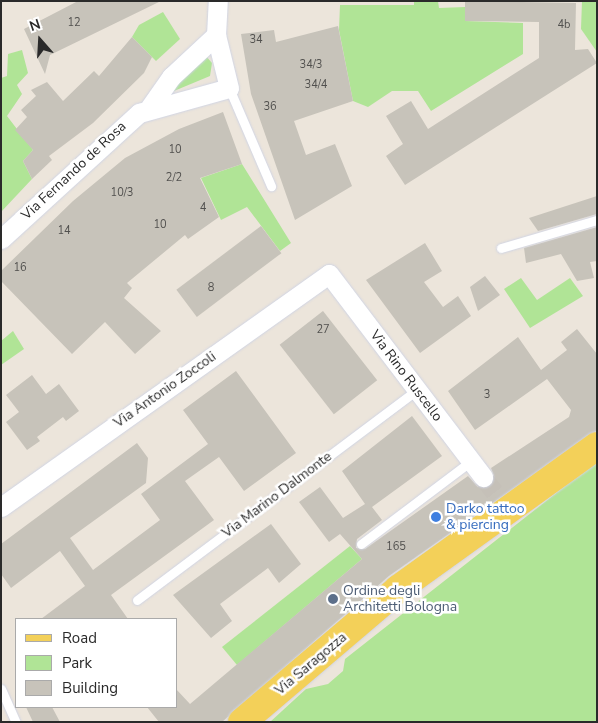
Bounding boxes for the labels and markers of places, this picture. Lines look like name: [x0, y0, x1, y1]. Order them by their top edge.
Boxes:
place label: Darko tattoo & piercing: [446, 501, 524, 534]
marker: Darko tattoo & piercing: [430, 511, 442, 523]
place label: Ordine degli Architetti Bologna: [343, 583, 457, 616]
marker: Ordine degli Architetti Bologna: [327, 593, 339, 605]

